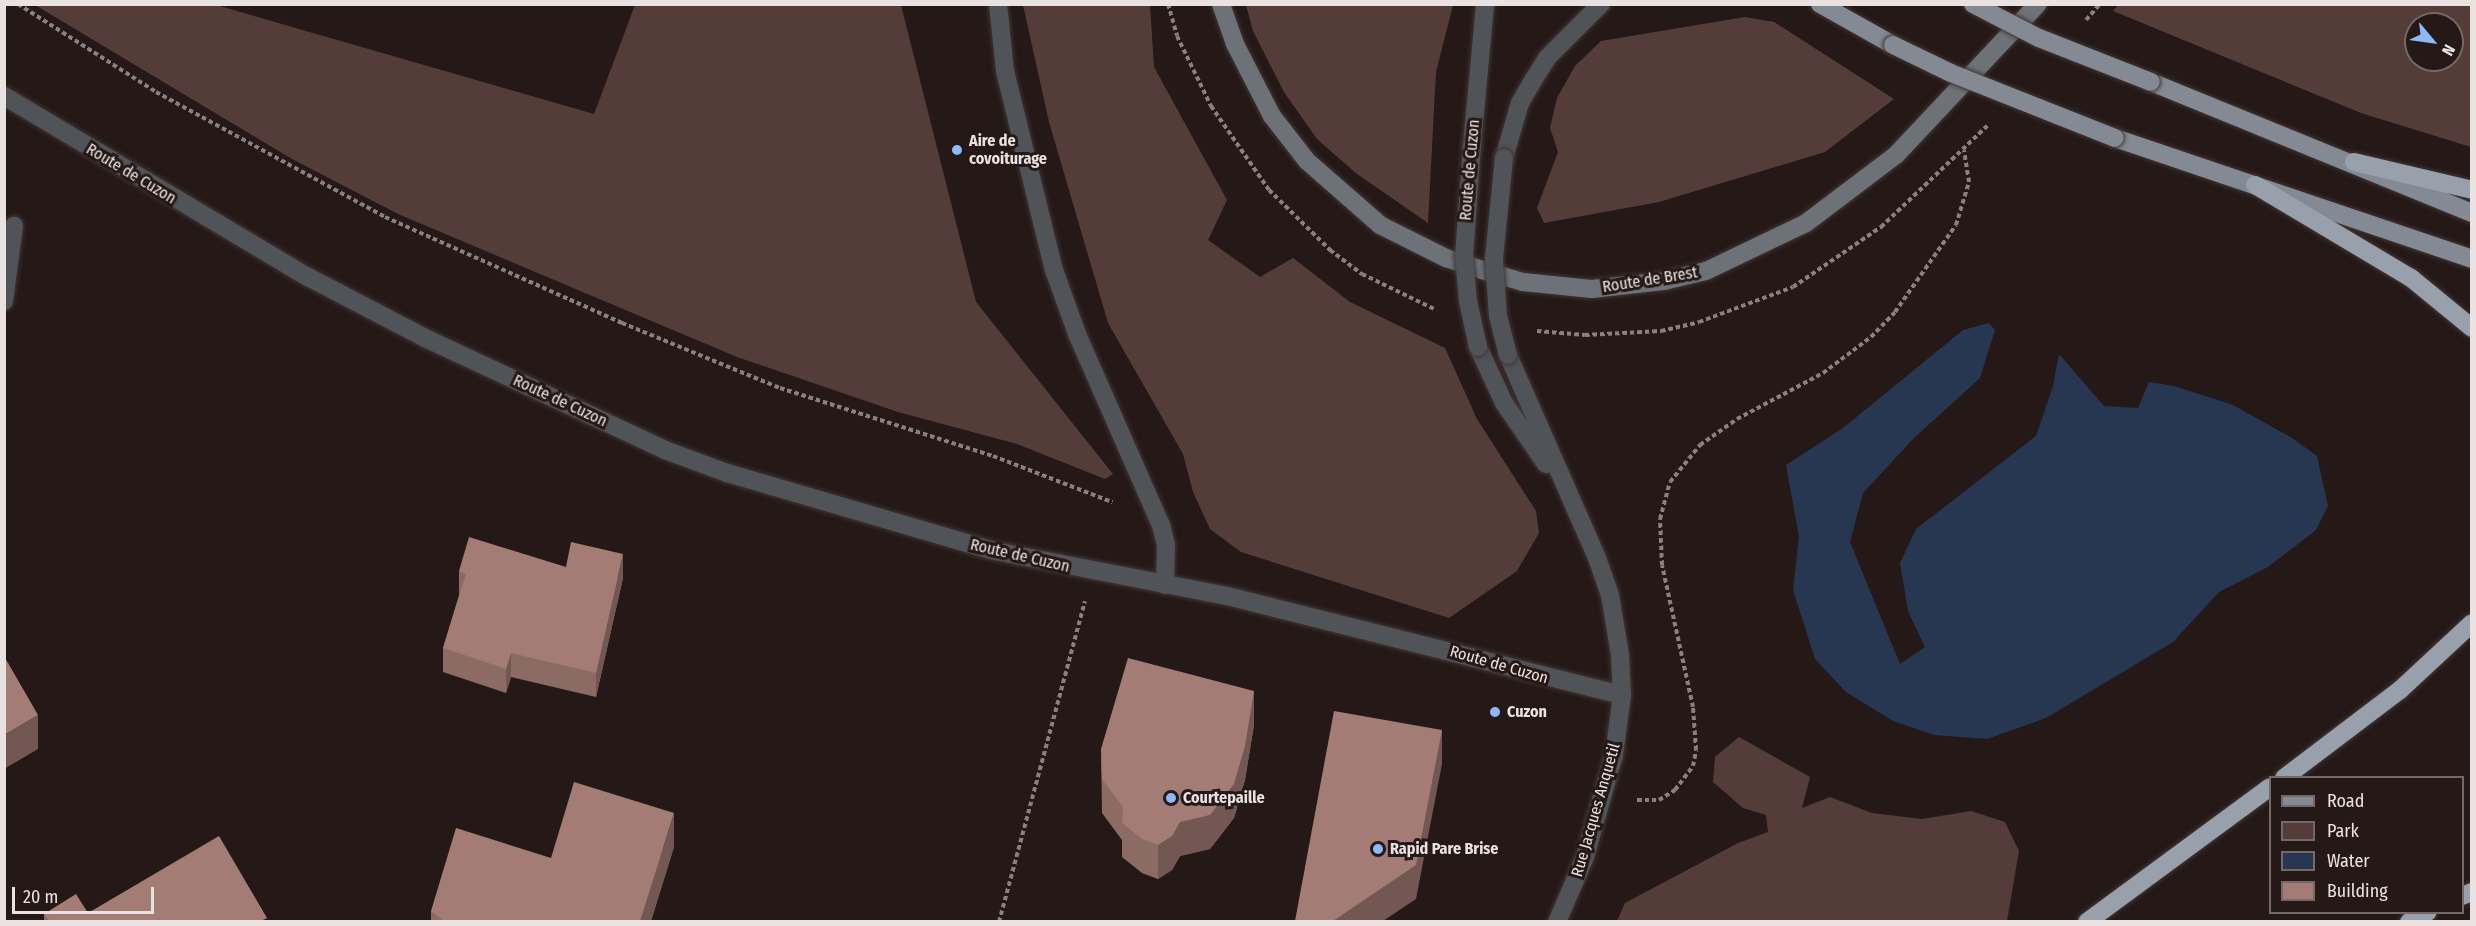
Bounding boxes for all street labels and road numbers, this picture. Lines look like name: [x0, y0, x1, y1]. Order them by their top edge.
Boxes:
street label: Route de Cuzon: [1456, 119, 1484, 221]
street label: Route de Cuzon: [83, 140, 179, 208]
street label: Route de Brest: [1601, 263, 1699, 297]
street label: Route de Cuzon: [510, 371, 610, 431]
street label: Route de Cuzon: [968, 535, 1072, 577]
street label: Route de Cuzon: [1448, 642, 1550, 688]
street label: Rue Jacques Anquetil: [1568, 741, 1624, 879]

